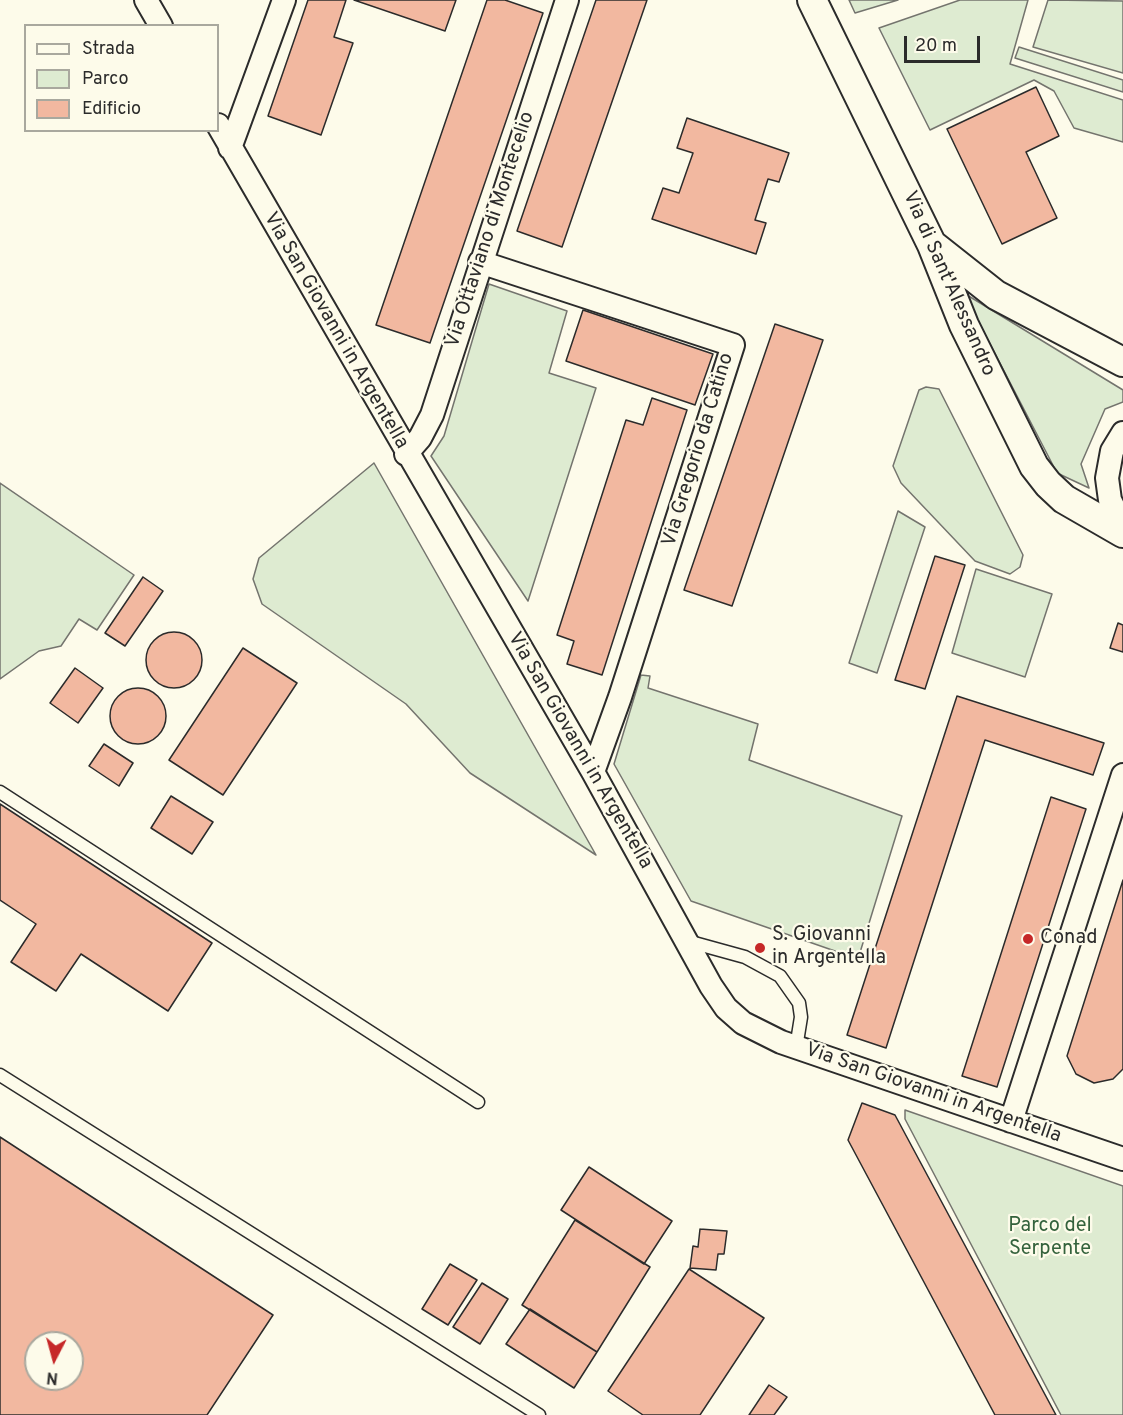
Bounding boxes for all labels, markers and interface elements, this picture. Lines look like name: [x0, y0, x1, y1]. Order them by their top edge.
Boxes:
legend: [24, 24, 219, 132]
scale bar: [907, 24, 984, 62]
text: 20 m: [915, 35, 957, 58]
text: Strada: [82, 38, 135, 61]
text: Parco: [82, 68, 128, 91]
text: Edificio: [82, 98, 141, 121]
street label: Via Ottaviano di Montecelio: [441, 109, 541, 351]
street label: Via di Sant'Alessandro: [896, 188, 1000, 380]
street label: Via San Giovanni in Argentella: [257, 208, 413, 454]
street label: Via Gregorio da Catino: [658, 350, 740, 550]
street label: Via San Giovanni in Argentella: [501, 628, 657, 874]
place label: S. Giovanni in Argentella: [772, 924, 886, 971]
place label: Conad: [1040, 927, 1098, 951]
marker: Conad: [1021, 932, 1035, 946]
marker: S. Giovanni in Argentella: [753, 941, 767, 955]
street label: Via San Giovanni in Argentella: [802, 1039, 1064, 1149]
park label: Parco del Serpente: [1008, 1215, 1092, 1262]
north arrow: [24, 1331, 84, 1391]
text: N: [46, 1366, 59, 1387]

